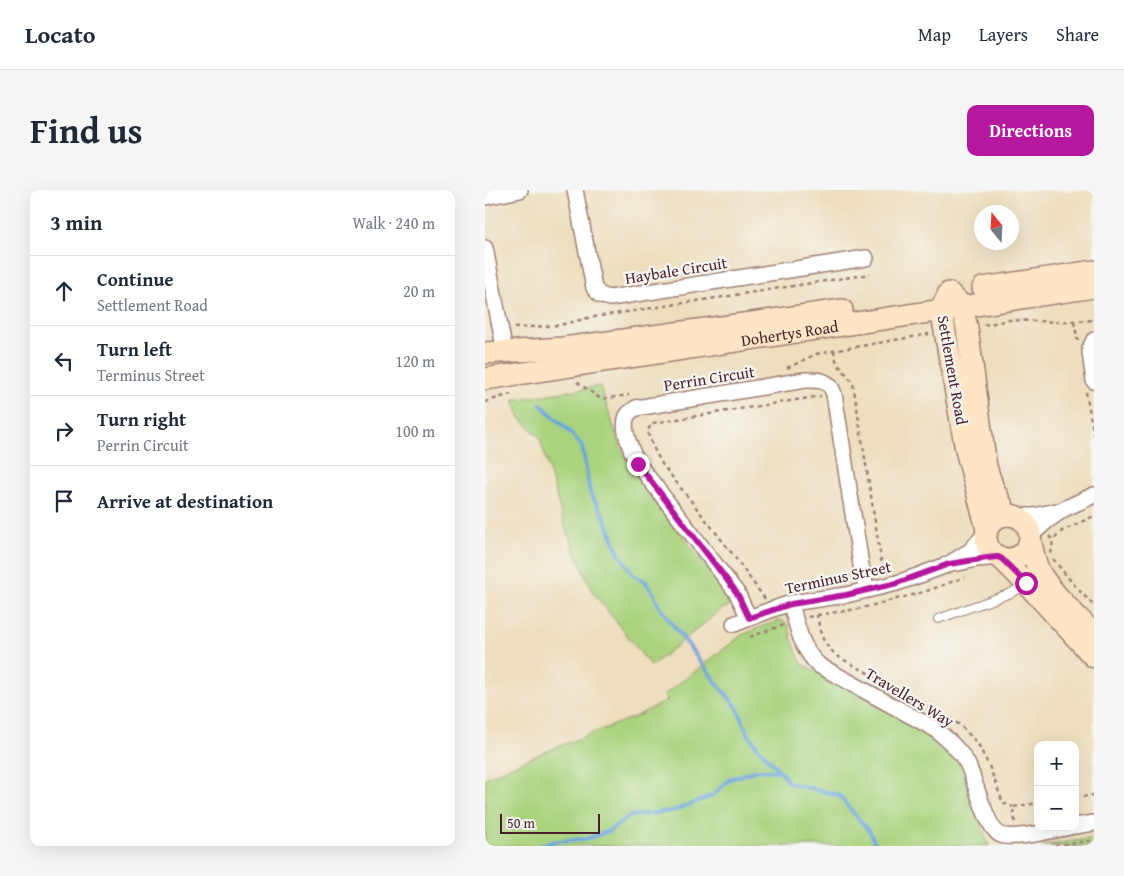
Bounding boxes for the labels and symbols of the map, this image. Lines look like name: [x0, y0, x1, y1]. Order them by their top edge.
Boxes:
north arrow: [974, 205, 1019, 250]
street label: Haybale Circuit: [623, 250, 729, 290]
street label: Settlement Road: [932, 313, 975, 427]
street label: Dohertys Road: [739, 314, 840, 352]
street label: Perrin Circuit: [662, 359, 757, 397]
route end: [627, 453, 650, 476]
street label: Terminus Street: [783, 554, 894, 600]
route start: [1015, 572, 1038, 595]
street label: Travellers Way: [861, 661, 959, 733]
scale bar: [500, 811, 600, 834]

